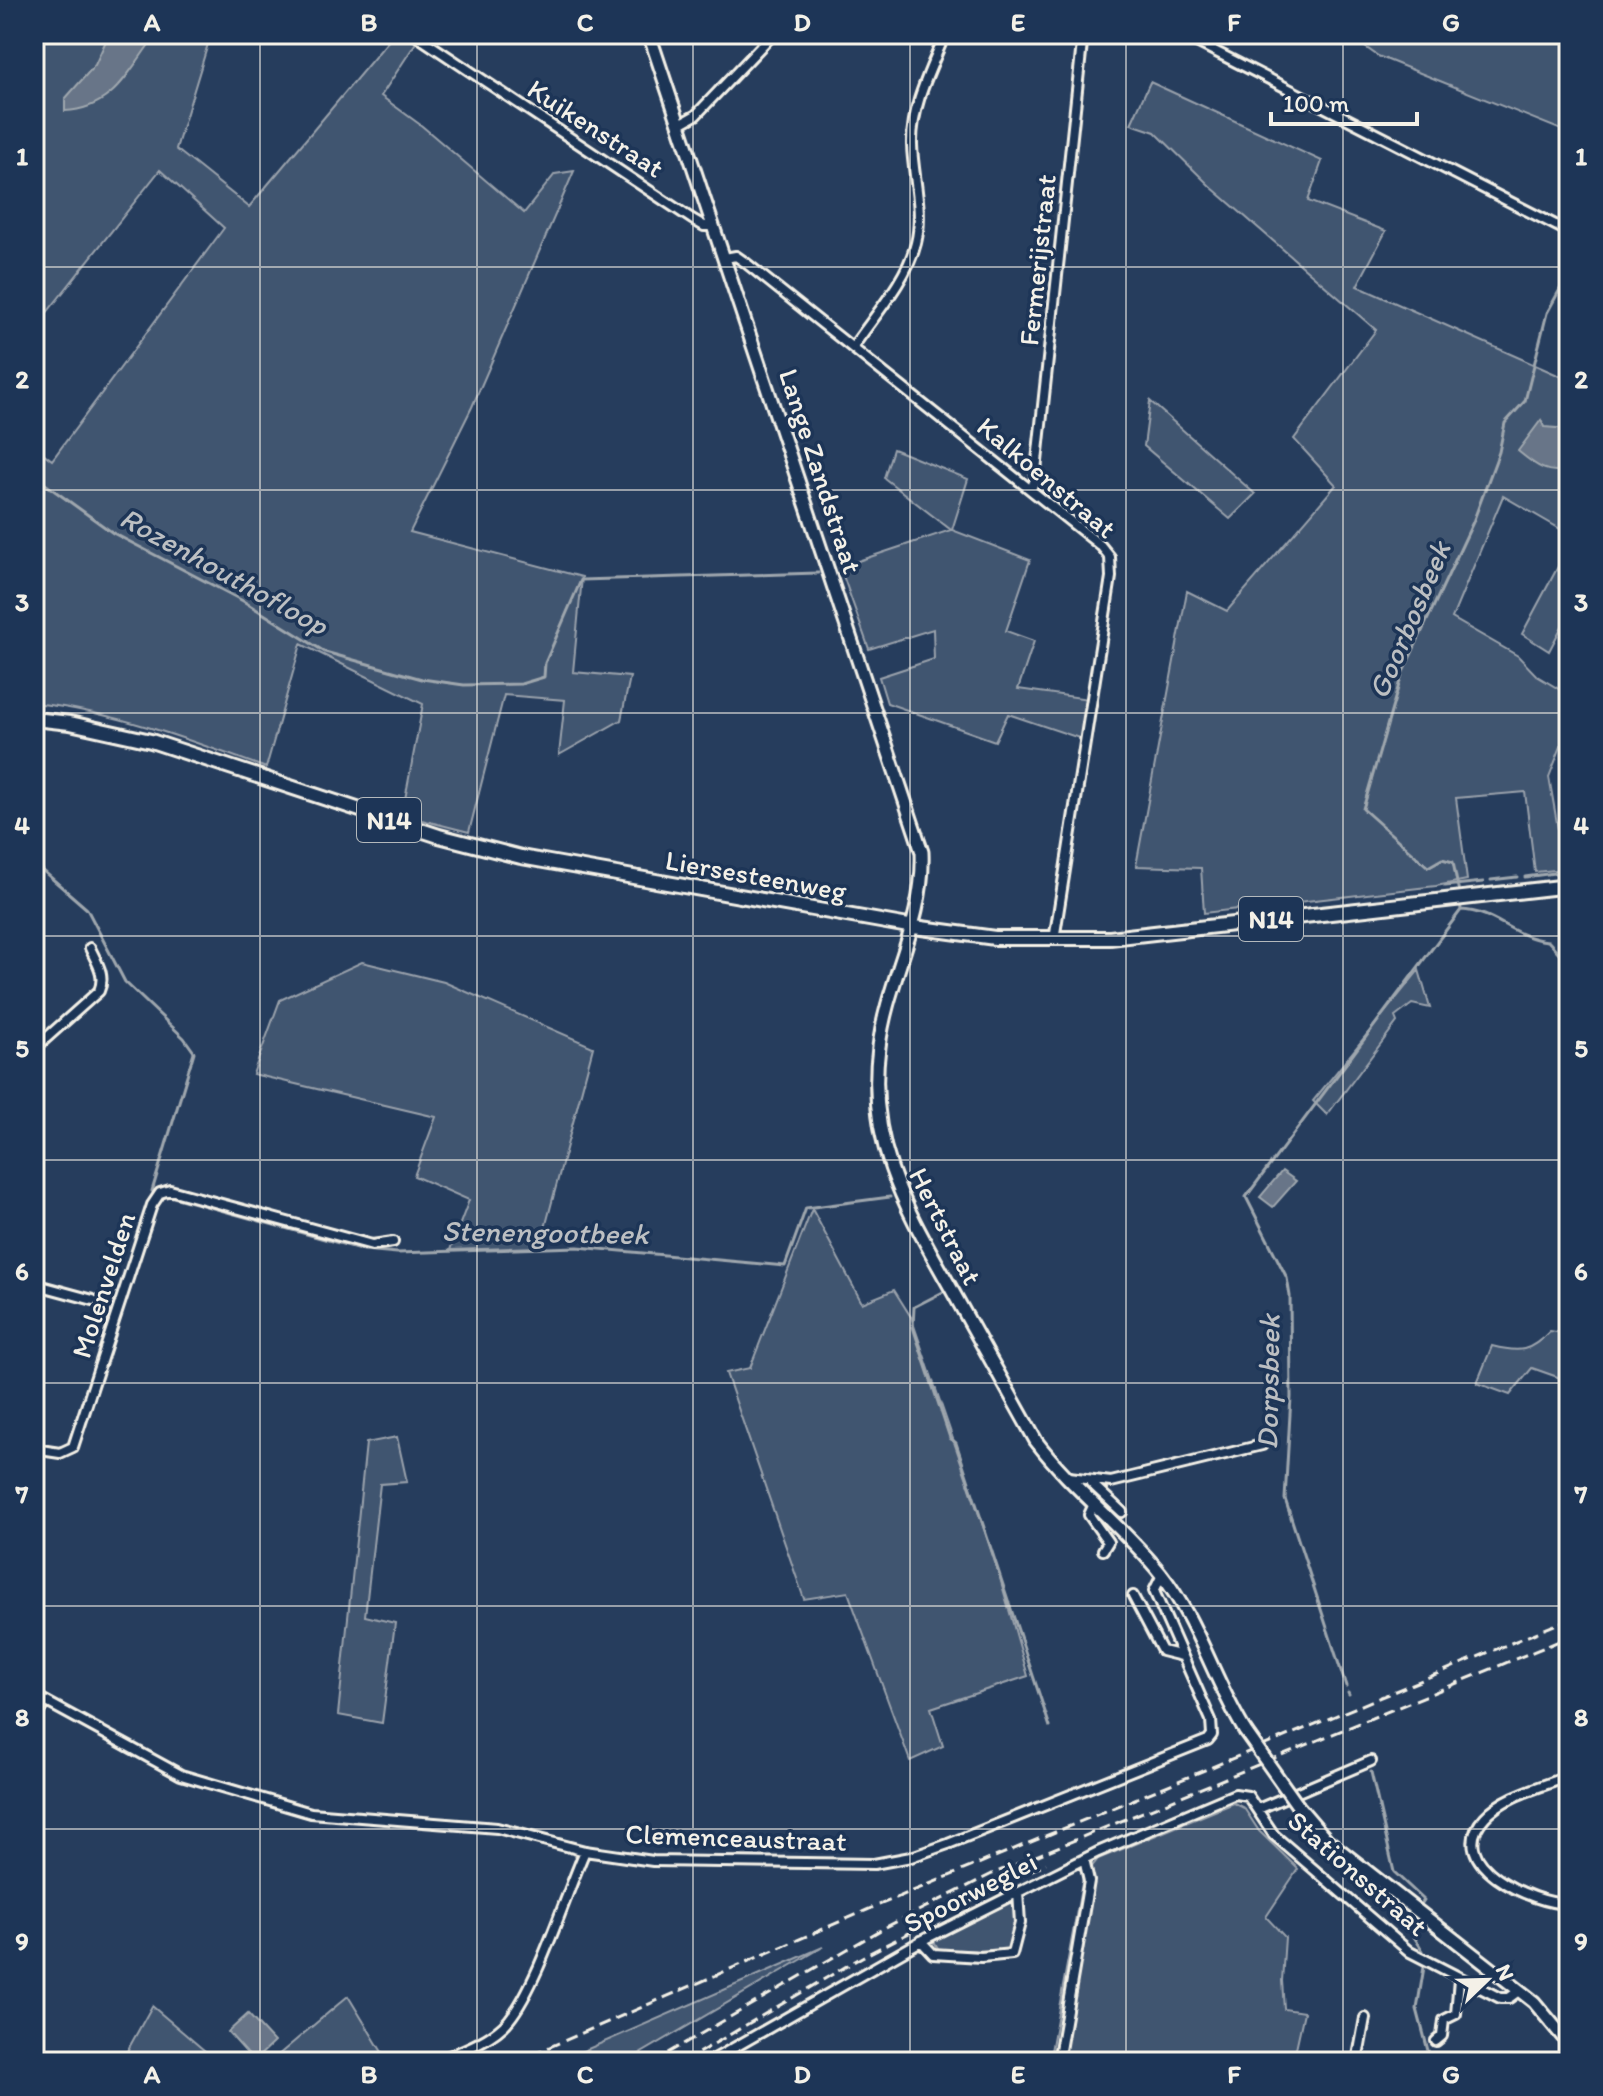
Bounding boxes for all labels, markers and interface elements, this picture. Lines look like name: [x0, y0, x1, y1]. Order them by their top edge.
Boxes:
text: A: [143, 6, 161, 38]
text: B: [361, 6, 378, 38]
text: C: [577, 6, 594, 38]
text: D: [793, 6, 811, 38]
text: E: [1011, 6, 1025, 38]
text: F: [1227, 6, 1241, 38]
text: G: [1442, 6, 1460, 38]
street label: Kuikenstraat: [521, 71, 671, 185]
scale bar: [1271, 76, 1417, 126]
text: 100 m: [1283, 89, 1349, 118]
text: 1: [16, 140, 28, 172]
text: 1: [1575, 140, 1587, 172]
street label: Fermerijstraat: [1011, 173, 1063, 347]
text: 2: [15, 363, 29, 395]
text: 2: [1574, 363, 1588, 395]
street label: Lange Zandstraat: [772, 364, 870, 578]
street label: Kalkoenstraat: [970, 409, 1124, 545]
water label: Rozenhouthofloop: [114, 499, 336, 644]
water label: Goorbosbeek: [1359, 534, 1459, 704]
text: 3: [15, 586, 29, 618]
text: 3: [1574, 586, 1588, 618]
road number: N14: [357, 798, 421, 842]
text: 4: [14, 809, 30, 841]
text: 4: [1573, 809, 1589, 841]
street label: Liersesteenweg: [663, 842, 850, 908]
road number: N14: [1239, 897, 1303, 941]
text: 5: [15, 1032, 29, 1064]
text: 5: [1574, 1032, 1588, 1064]
street label: Hertstraat: [902, 1162, 990, 1290]
street label: Molenvelden: [63, 1208, 143, 1362]
water label: Stenengootbeek: [441, 1212, 650, 1252]
text: 6: [15, 1255, 29, 1287]
text: 6: [1574, 1255, 1588, 1287]
water label: Dorpsbeek: [1248, 1312, 1288, 1450]
text: 7: [15, 1478, 29, 1510]
text: 7: [1574, 1478, 1588, 1510]
text: 8: [15, 1701, 29, 1733]
text: 8: [1574, 1701, 1588, 1733]
street label: Stationsstraat: [1281, 1803, 1435, 1943]
street label: Clemenceaustraat: [625, 1816, 847, 1858]
street label: Spoorweglei: [898, 1844, 1042, 1940]
text: 9: [15, 1925, 29, 1957]
text: 9: [1574, 1925, 1588, 1957]
north arrow: [1447, 1940, 1527, 2020]
text: N: [1490, 1960, 1520, 1984]
text: A: [143, 2058, 161, 2090]
text: B: [361, 2058, 378, 2090]
text: C: [577, 2058, 594, 2090]
text: D: [793, 2058, 811, 2090]
text: E: [1011, 2058, 1025, 2090]
text: F: [1227, 2058, 1241, 2090]
text: G: [1442, 2058, 1460, 2090]

